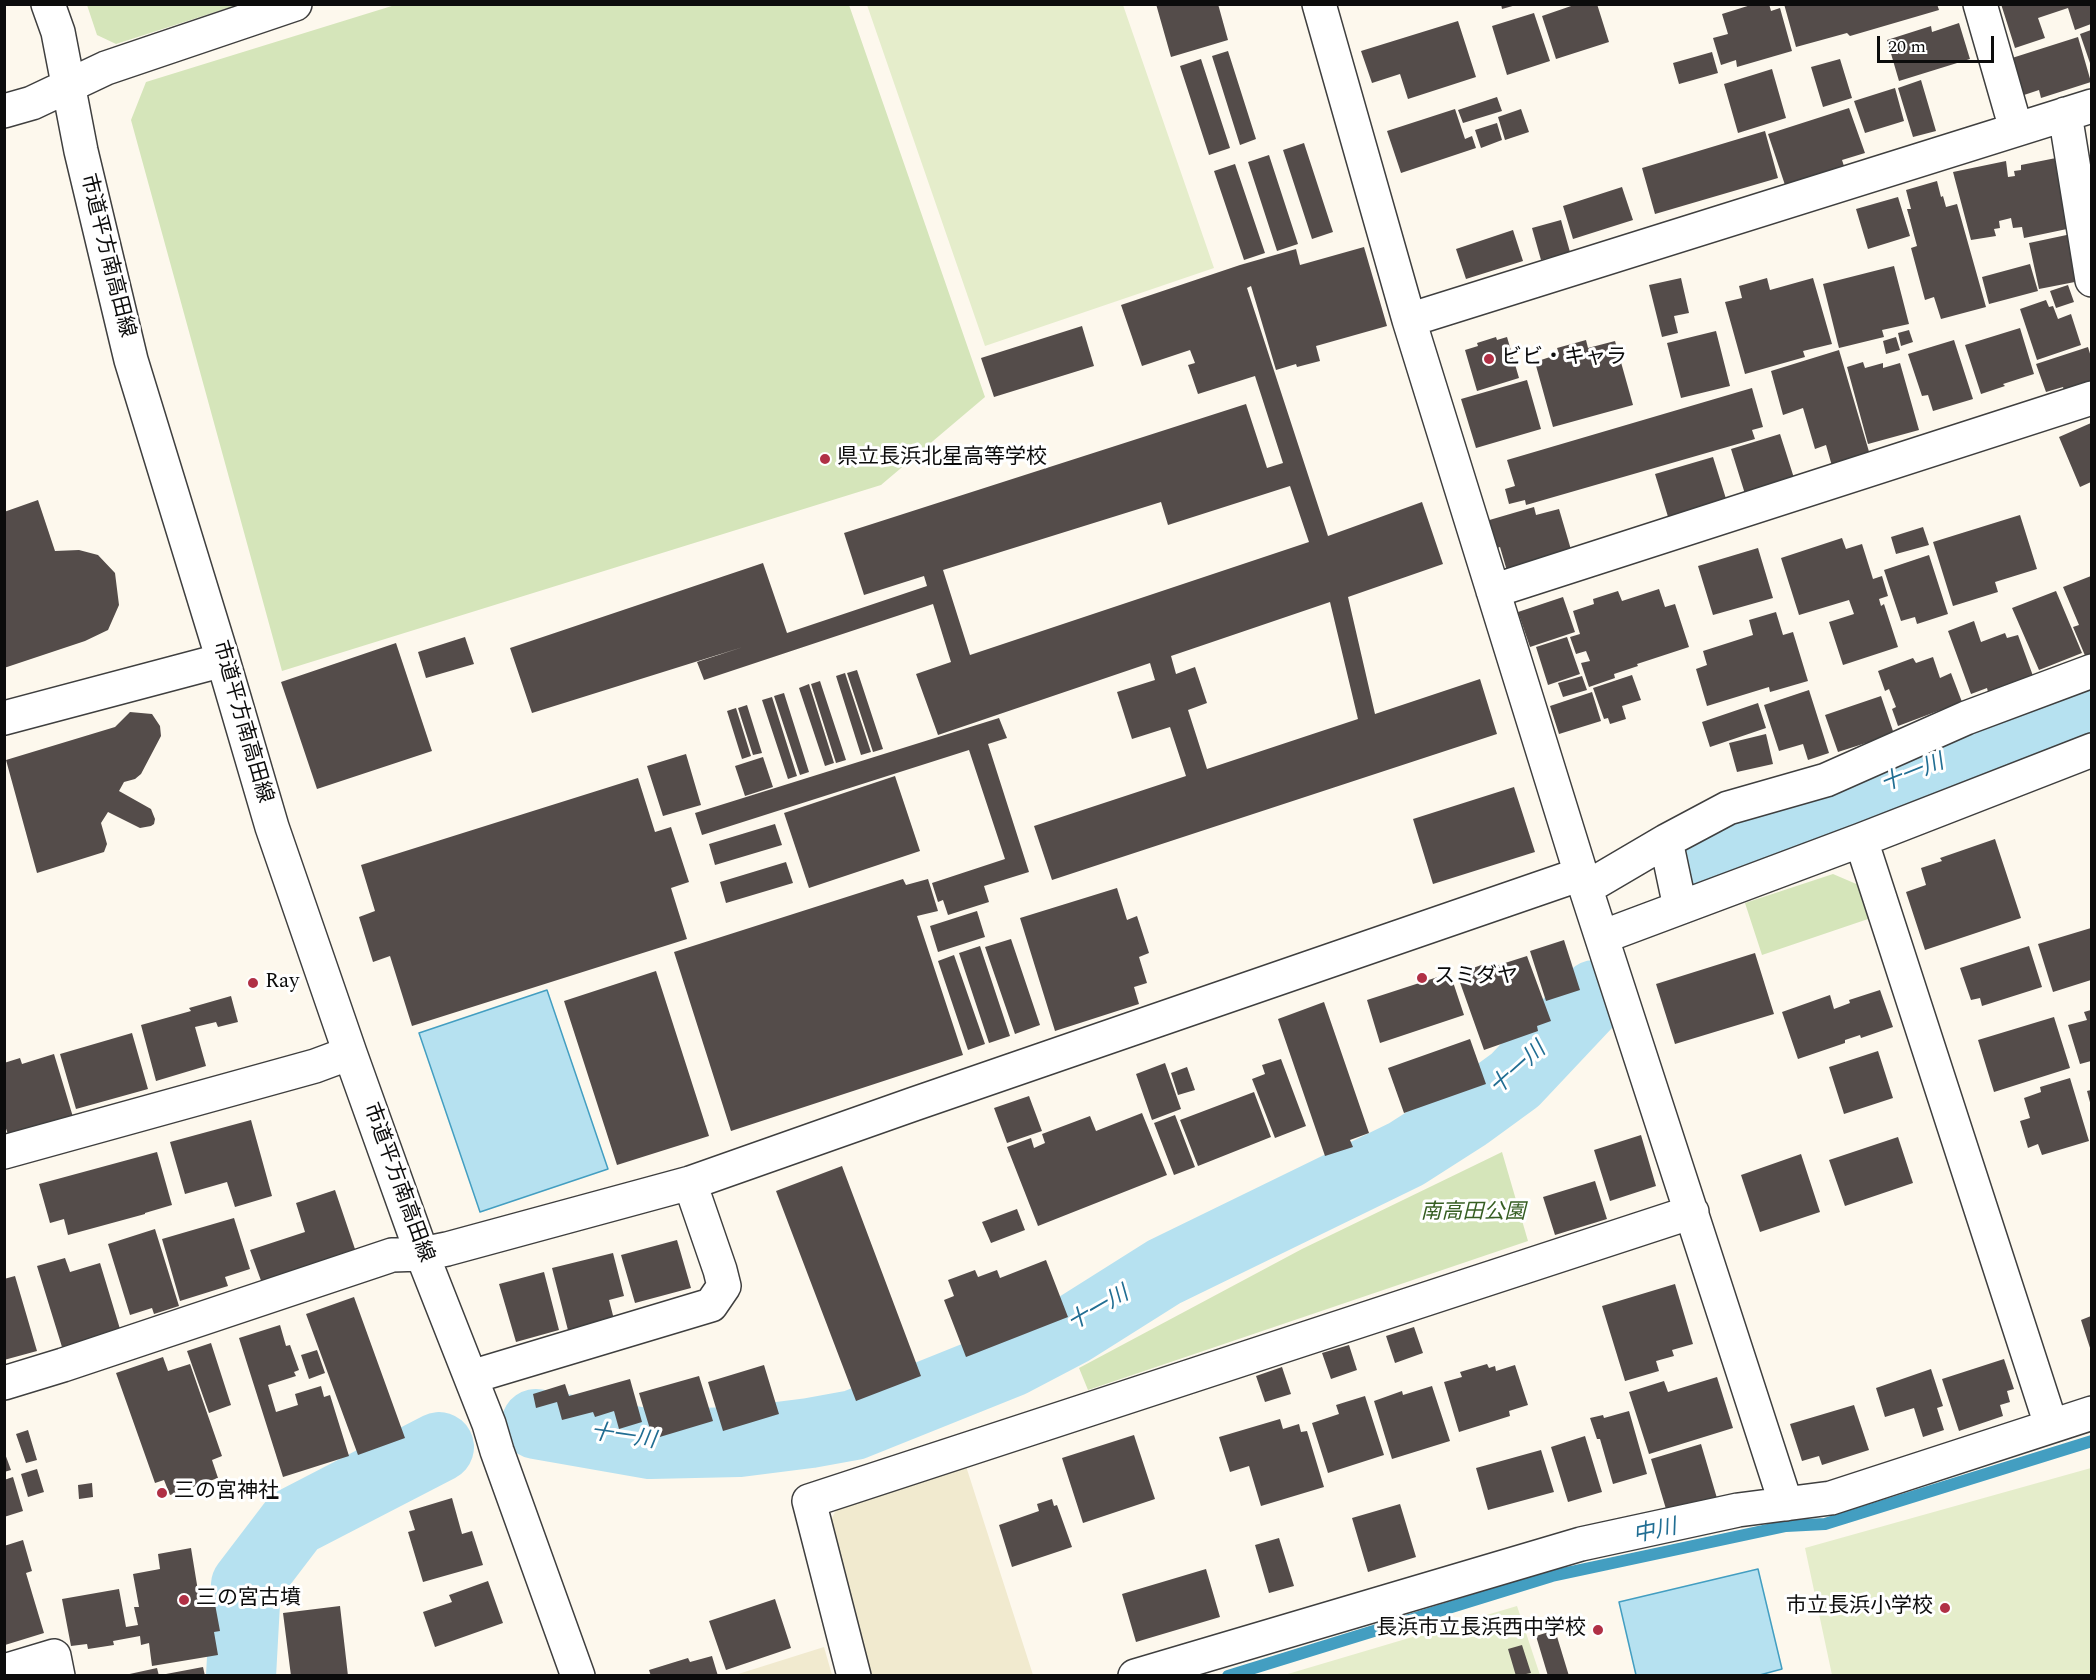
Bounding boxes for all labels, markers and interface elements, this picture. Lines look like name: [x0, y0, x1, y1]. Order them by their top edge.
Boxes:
scale bar: [1880, 24, 1997, 62]
text: 20 m: [1888, 33, 1926, 60]
street label: 市道平方南高田線: [73, 171, 139, 341]
place label: ビビ・キャラ: [1501, 346, 1627, 372]
marker: ビビ・キャラ: [1482, 352, 1496, 366]
place label: 県立長浜北星高等学校: [837, 446, 1047, 472]
marker: 県立長浜北星高等学校: [818, 452, 832, 466]
street label: 市道平方南高田線: [206, 638, 276, 806]
water label: 十一川: [1877, 750, 1949, 800]
place label: スミダヤ: [1434, 965, 1518, 991]
place label: Ray: [265, 970, 299, 996]
marker: スミダヤ: [1415, 971, 1429, 985]
marker: Ray: [246, 976, 260, 990]
water label: 十一川: [1486, 1038, 1552, 1102]
street label: 市道平方南高田線: [356, 1100, 438, 1266]
park label: 南高田公園: [1421, 1201, 1525, 1227]
water label: 十一川: [1064, 1282, 1134, 1338]
water label: 十一川: [588, 1420, 658, 1456]
place label: 三の宮神社: [174, 1480, 279, 1506]
marker: 三の宮神社: [155, 1486, 169, 1500]
water label: 中川: [1631, 1516, 1679, 1550]
place label: 三の宮古墳: [196, 1587, 301, 1613]
marker: 三の宮古墳: [177, 1593, 191, 1607]
place label: 市立長浜小学校: [1786, 1595, 1933, 1621]
marker: 市立長浜小学校: [1938, 1601, 1952, 1615]
place label: 長浜市立長浜西中学校: [1376, 1617, 1586, 1643]
marker: 長浜市立長浜西中学校: [1591, 1623, 1605, 1637]

